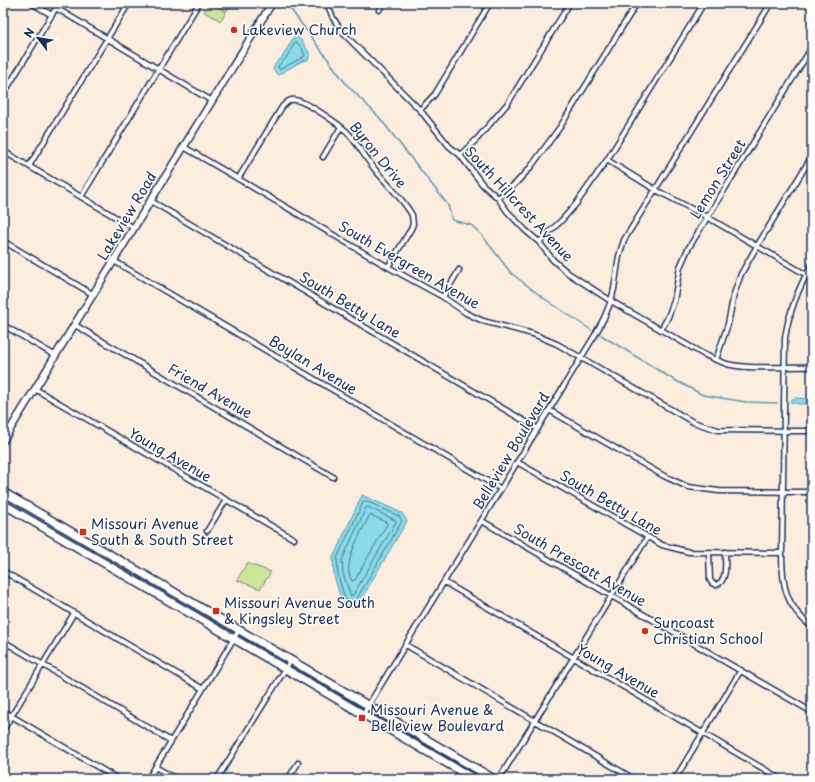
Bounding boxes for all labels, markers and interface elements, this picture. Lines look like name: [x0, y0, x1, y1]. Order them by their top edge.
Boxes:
north arrow: [18, 18, 58, 58]
place label: Lakeview Church: [242, 19, 357, 40]
text: N: [19, 24, 39, 41]
marker: Lakeview Church: [229, 25, 239, 35]
street label: Byron Drive: [345, 117, 412, 192]
street label: Lemon Street: [685, 135, 751, 223]
street label: South Hillcrest Avenue: [460, 141, 579, 266]
street label: Lakeview Road: [92, 167, 161, 264]
street label: South Evergreen Avenue: [335, 215, 484, 314]
street label: South Betty Lane: [296, 266, 405, 343]
street label: Boylan Avenue: [265, 330, 362, 399]
street label: Friend Avenue: [164, 358, 257, 423]
street label: Belleview Boulevard: [467, 388, 554, 514]
street label: Young Avenue: [125, 422, 216, 487]
street label: South Betty Lane: [556, 465, 666, 540]
place label: Missouri Avenue South & South Street: [91, 513, 234, 550]
street label: South Prescott Avenue: [510, 518, 651, 611]
marker: Missouri Avenue South & South Street: [78, 527, 88, 537]
place label: Missouri Avenue South & Kingsley Street: [224, 592, 375, 629]
marker: Missouri Avenue South & Kingsley Street: [211, 606, 221, 616]
place label: Suncoast Christian School: [653, 612, 763, 649]
marker: Suncoast Christian School: [640, 626, 650, 636]
street label: Young Avenue: [573, 638, 664, 703]
place label: Missouri Avenue & Belleview Boulevard: [370, 699, 504, 736]
marker: Missouri Avenue & Belleview Boulevard: [357, 713, 367, 723]

